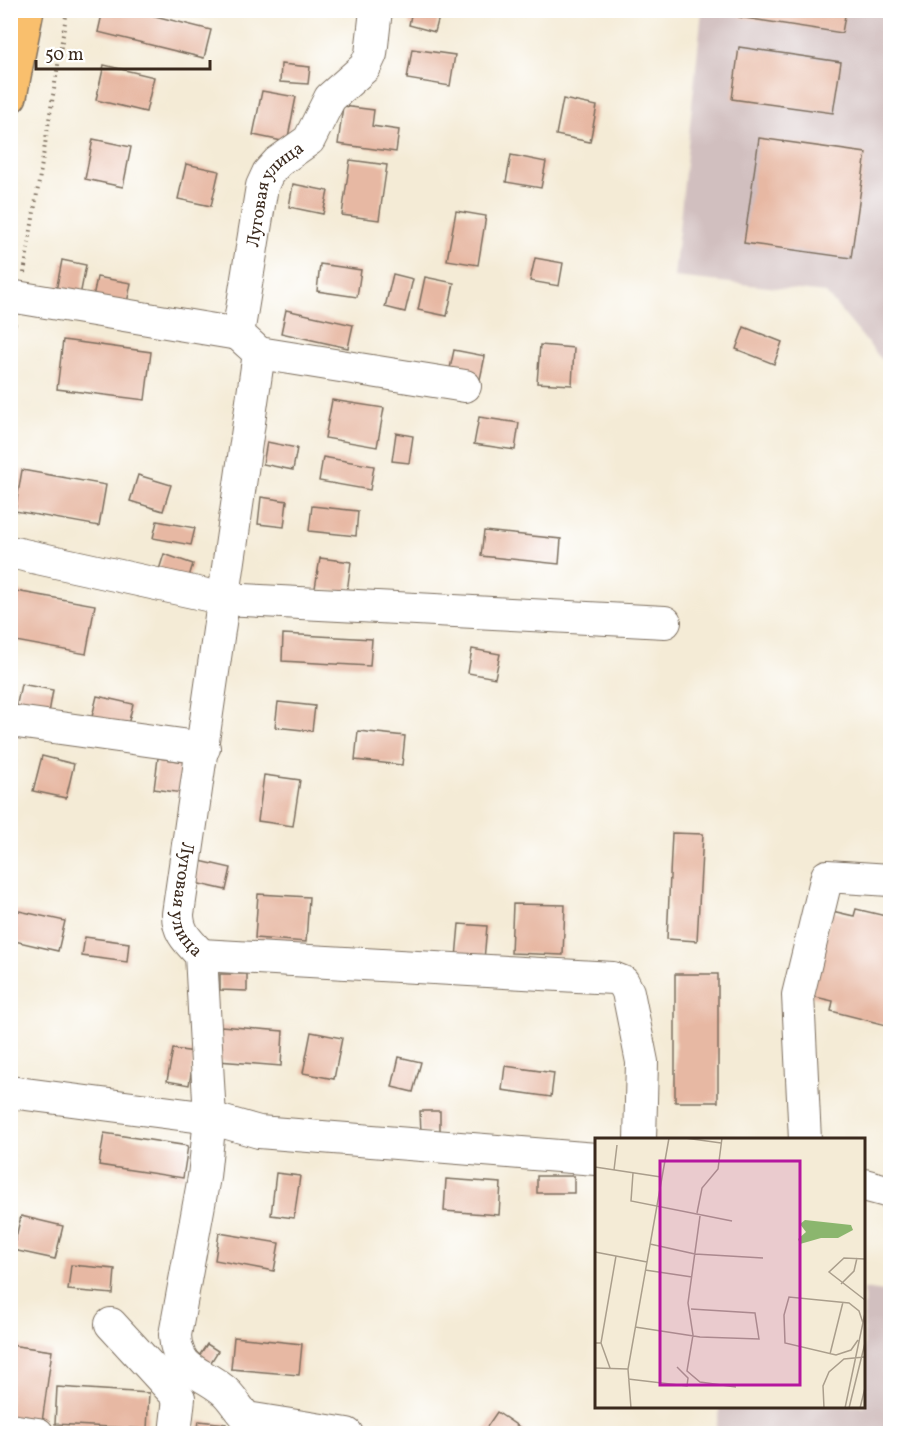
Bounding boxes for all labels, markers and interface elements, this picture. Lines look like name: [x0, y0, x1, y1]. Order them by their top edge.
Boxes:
scale bar: [36, 33, 210, 71]
text: 50 m: [45, 43, 84, 68]
street label: Луговая улица: [241, 136, 309, 249]
street label: Луговая улица: [164, 840, 208, 963]
inset map: [595, 1138, 865, 1408]

